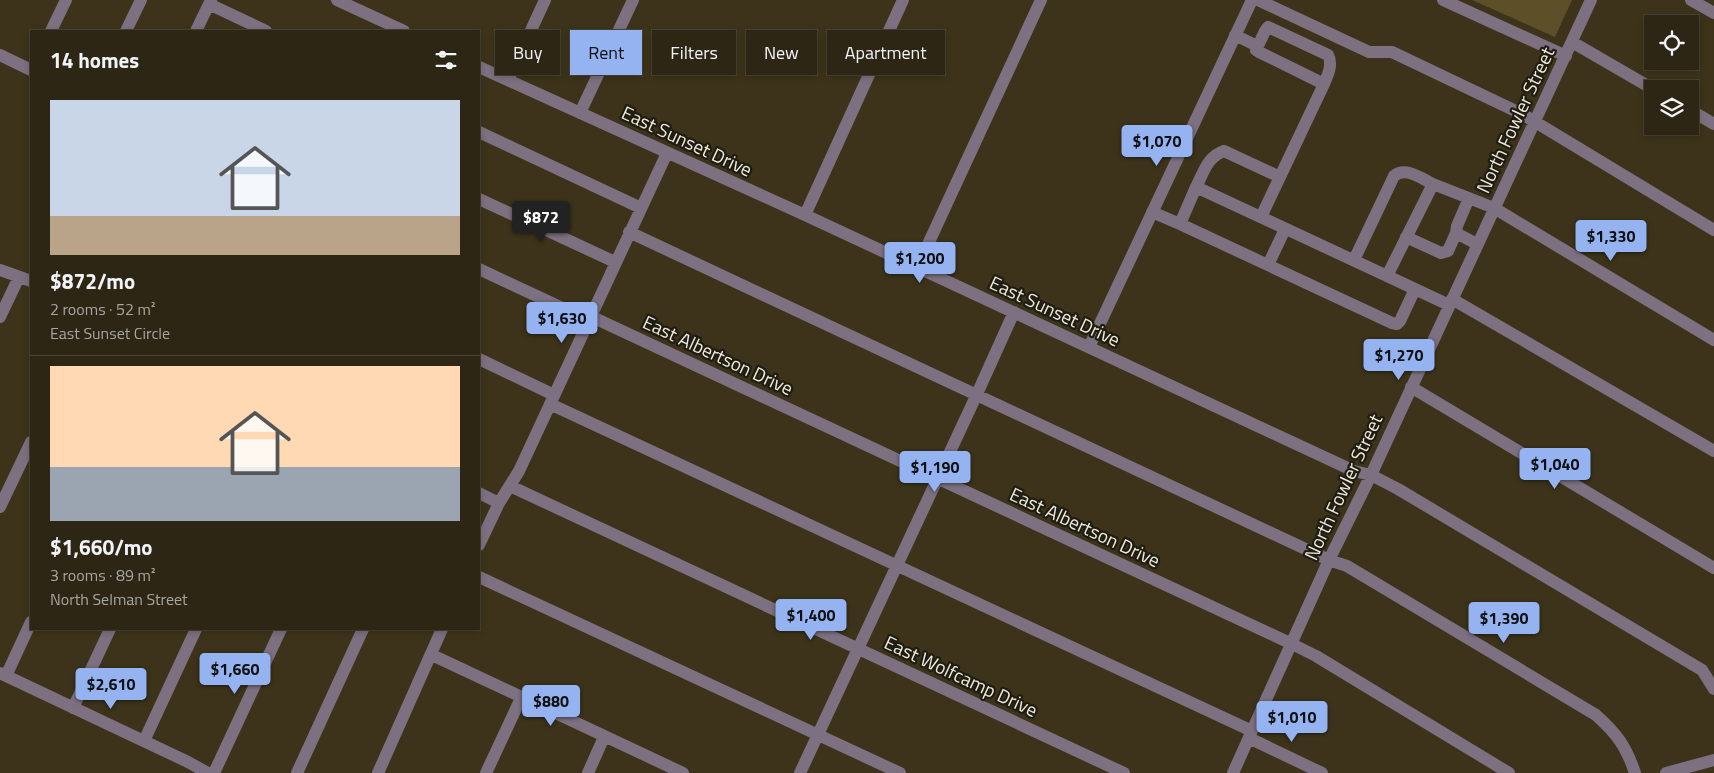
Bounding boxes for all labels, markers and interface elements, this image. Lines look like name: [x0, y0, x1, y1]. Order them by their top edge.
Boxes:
map controls: [1644, 15, 1699, 135]
button: locate: [1644, 15, 1699, 70]
chip: Buy: [495, 30, 560, 75]
chip: Rent: [570, 30, 642, 75]
chip: Filters: [652, 30, 736, 75]
chip: New: [746, 30, 817, 75]
chip: Apartment: [827, 30, 945, 75]
street label: North Fowler Street: [1468, 42, 1561, 198]
text: 14 homes: [50, 44, 139, 76]
icon: filters: [432, 46, 460, 74]
button: layers: [1644, 80, 1699, 135]
street label: East Sunset Drive: [617, 98, 757, 183]
pin: $1,070: [1116, 124, 1198, 167]
text: $1,070: [1132, 129, 1182, 153]
icon: home: [210, 133, 300, 223]
pin: $872: [511, 200, 571, 243]
text: $872: [523, 205, 559, 229]
pin: $1,330: [1570, 220, 1652, 262]
text: $1,330: [1586, 224, 1636, 248]
pin: $1,200: [879, 242, 961, 284]
text: $1,200: [895, 246, 945, 270]
text: $872/mo: [50, 265, 135, 297]
street label: East Sunset Drive: [985, 268, 1125, 353]
text: 2 rooms · 52 m²: [50, 297, 155, 321]
pin: $1,630: [521, 302, 603, 344]
text: $1,630: [537, 306, 587, 330]
street label: East Albertson Drive: [638, 307, 798, 402]
text: East Sunset Circle: [50, 321, 170, 345]
pin: $1,270: [1358, 338, 1440, 381]
text: $1,270: [1374, 343, 1424, 367]
icon: home: [210, 398, 300, 488]
street label: North Fowler Street: [1296, 409, 1389, 565]
pin: $1,040: [1514, 448, 1596, 490]
pin: $1,190: [894, 450, 976, 493]
text: $1,040: [1530, 452, 1580, 476]
text: $1,190: [910, 455, 960, 479]
street label: East Albertson Drive: [1005, 479, 1165, 574]
text: $1,660/mo: [50, 531, 152, 563]
text: 3 rooms · 89 m²: [50, 563, 155, 587]
text: North Selman Street: [50, 587, 188, 611]
pin: $1,400: [770, 598, 852, 641]
pin: $1,390: [1463, 602, 1545, 644]
text: $1,400: [786, 603, 836, 627]
text: $1,390: [1479, 606, 1529, 630]
street label: East Wolfcamp Drive: [880, 627, 1043, 724]
pin: $1,660: [194, 652, 276, 695]
text: $1,660: [210, 657, 260, 681]
pin: $2,610: [70, 668, 152, 710]
text: $2,610: [86, 672, 136, 696]
pin: $880: [521, 684, 581, 727]
text: $880: [533, 689, 569, 713]
pin: $1,010: [1251, 700, 1333, 743]
text: $1,010: [1267, 705, 1317, 729]

